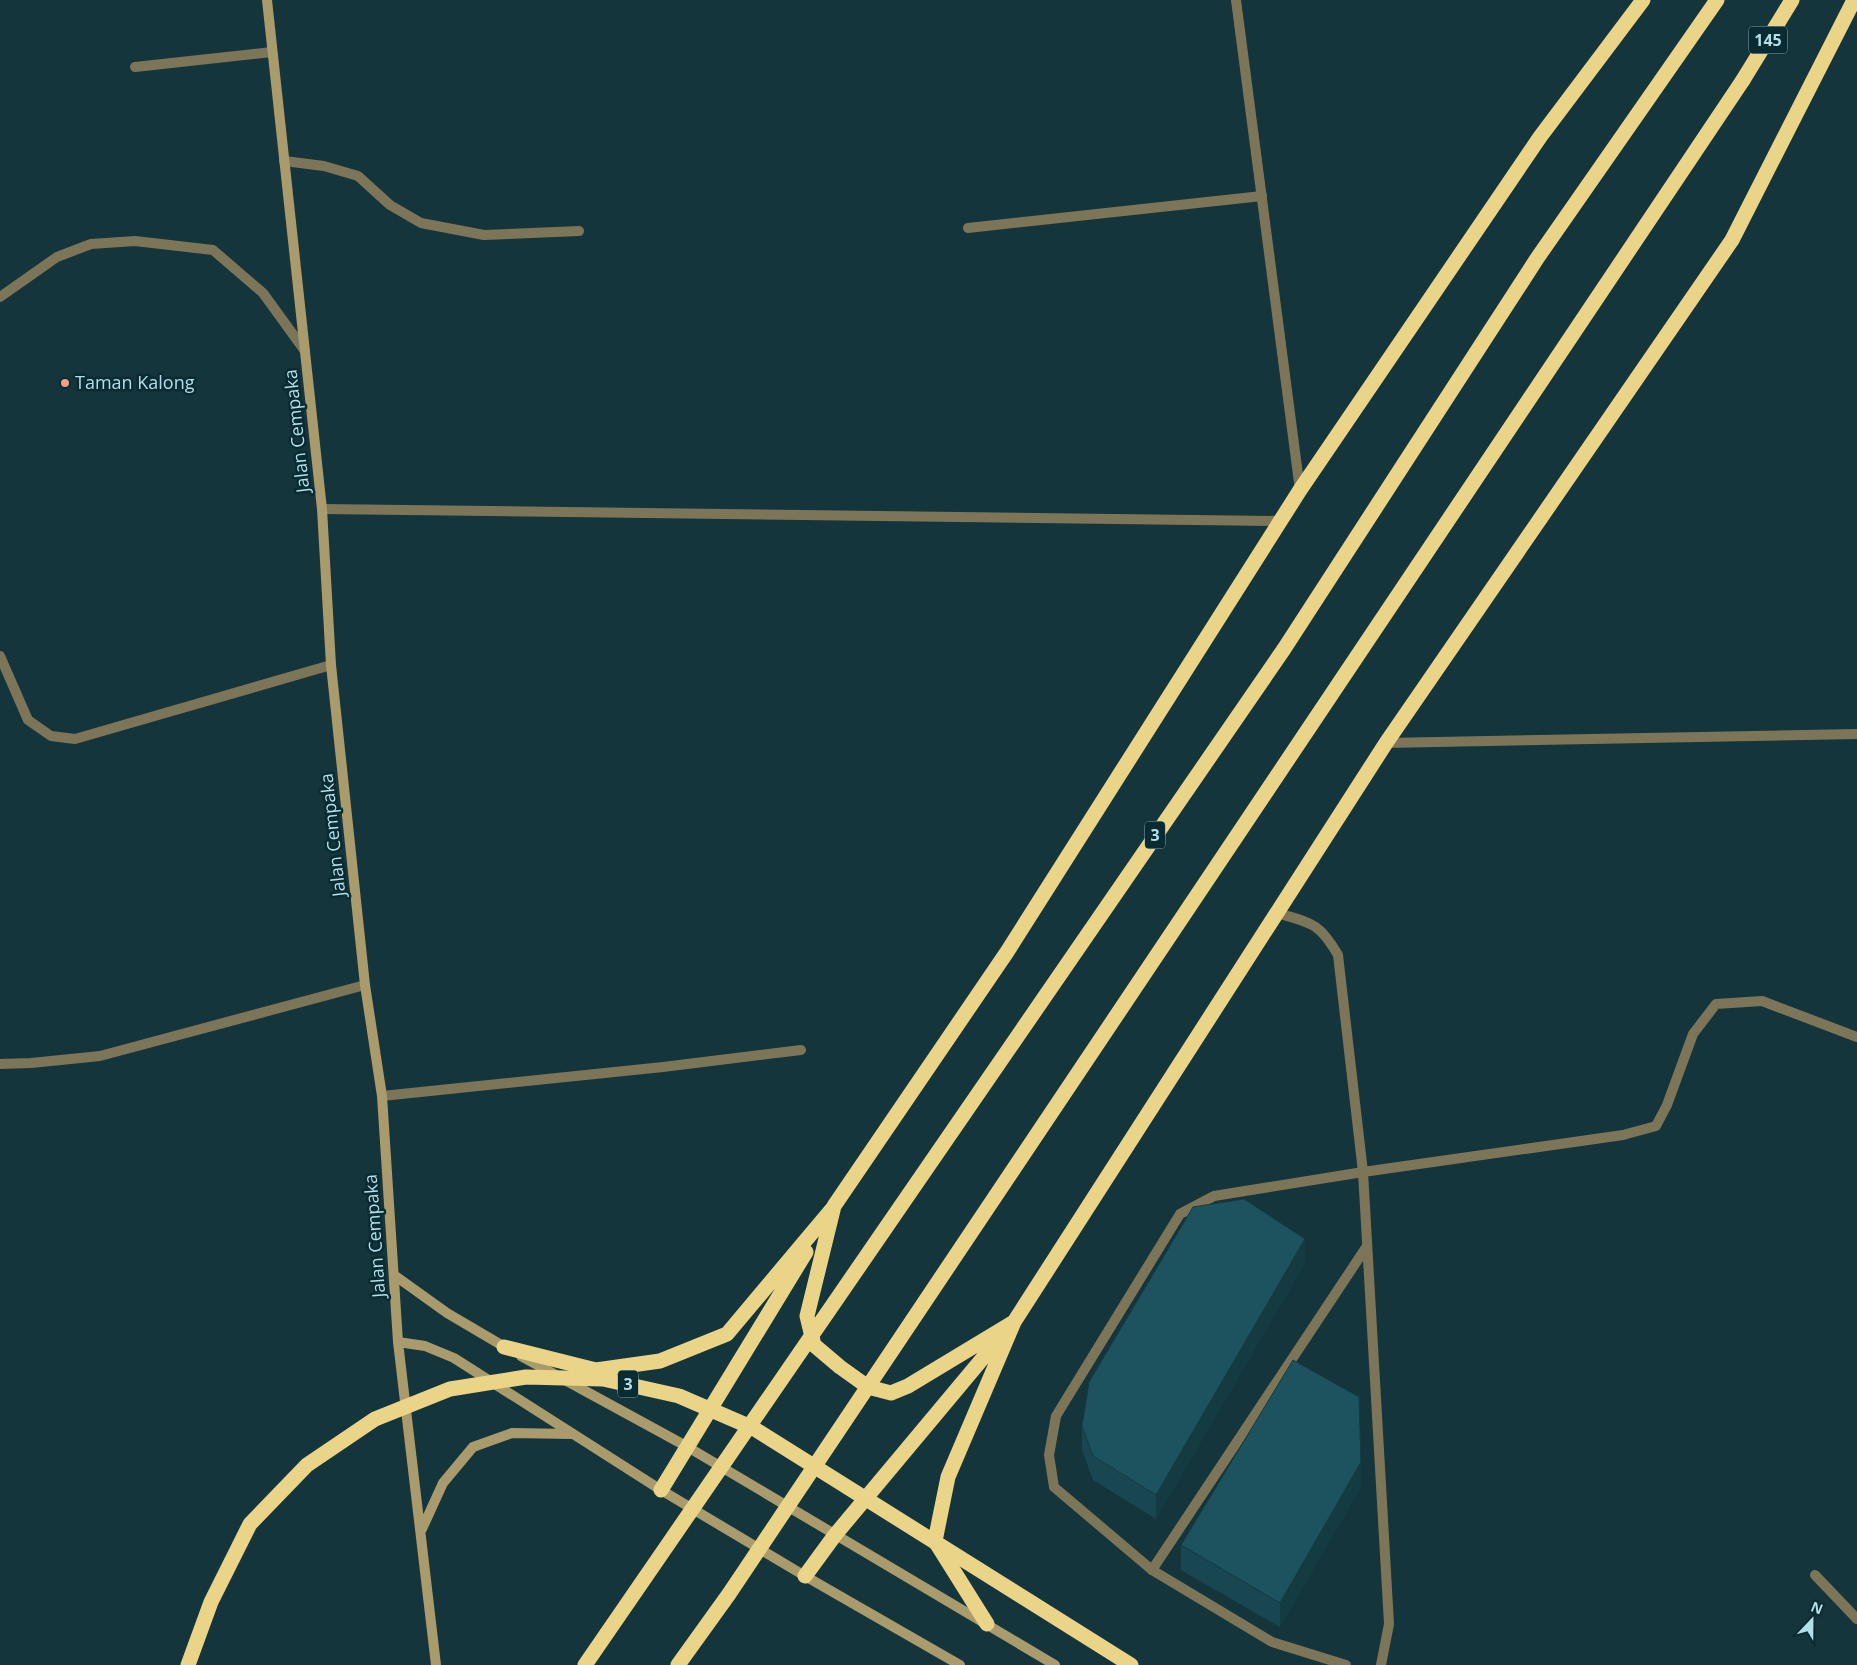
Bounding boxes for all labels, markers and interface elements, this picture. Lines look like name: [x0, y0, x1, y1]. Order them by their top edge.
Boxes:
road number: 145: [1749, 26, 1787, 54]
street label: Jalan Cempaka: [278, 368, 315, 496]
place label: Taman Kalong: [75, 370, 195, 394]
marker: Taman Kalong: [59, 377, 71, 389]
street label: Jalan Cempaka: [314, 772, 351, 900]
road number: 3: [1145, 822, 1165, 848]
street label: Jalan Cempaka: [358, 1174, 390, 1301]
road number: 3: [618, 1370, 638, 1398]
north arrow: [1787, 1595, 1837, 1645]
text: N: [1808, 1597, 1826, 1618]

